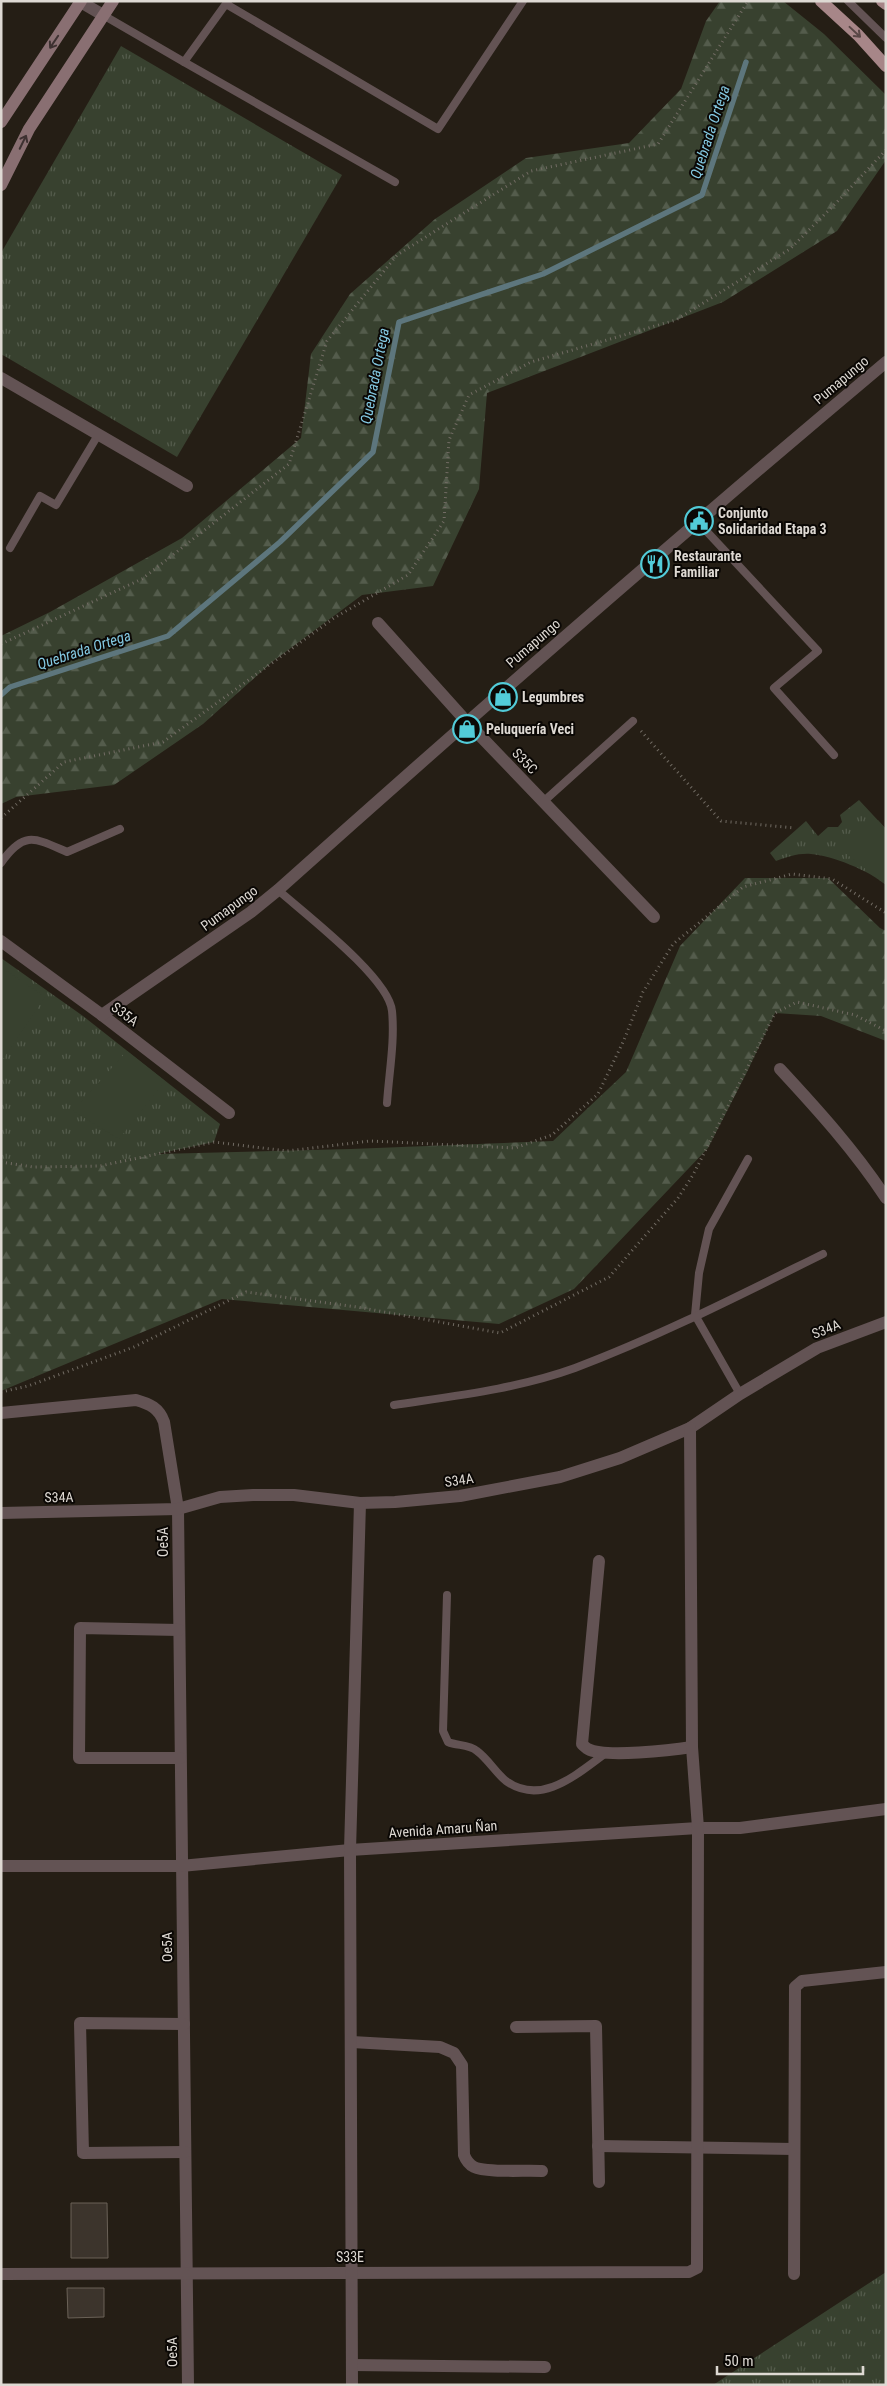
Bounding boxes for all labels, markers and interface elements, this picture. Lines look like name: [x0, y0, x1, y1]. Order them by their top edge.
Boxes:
one-way arrow: [848, 26, 861, 38]
one-way arrow: [49, 34, 59, 48]
water label: Quebrada Ortega: [686, 83, 734, 181]
one-way arrow: [18, 134, 28, 149]
water label: Quebrada Ortega: [357, 326, 393, 425]
street label: Pumapungo: [811, 353, 871, 407]
place label: Conjunto Solidaridad Etapa 3: [718, 505, 827, 537]
public building icon: Conjunto Solidaridad Etapa 3: [684, 506, 714, 536]
place label: Restaurante Familiar: [674, 548, 742, 580]
restaurant icon: Restaurante Familiar: [640, 549, 670, 579]
street label: Pumapungo: [503, 615, 563, 671]
water label: Quebrada Ortega: [35, 626, 133, 674]
shop icon: Legumbres: [488, 682, 518, 712]
place label: Legumbres: [522, 689, 584, 705]
shop icon: Peluquería Veci: [452, 714, 482, 744]
place label: Peluquería Veci: [486, 721, 574, 737]
street label: S35C: [509, 745, 541, 777]
street label: Pumapungo: [198, 882, 260, 934]
street label: S35A: [109, 999, 141, 1029]
street label: S34A: [809, 1316, 843, 1342]
street label: S34A: [443, 1470, 475, 1490]
street label: S34A: [44, 1489, 74, 1505]
street label: Oe5A: [155, 1527, 171, 1557]
street label: Avenida Amaru Ñan: [388, 1816, 498, 1841]
street label: Oe5A: [159, 1932, 175, 1962]
street label: S33E: [336, 2249, 364, 2265]
street label: Oe5A: [164, 2337, 180, 2367]
scale bar: [717, 2344, 863, 2376]
text: 50 m: [724, 2352, 754, 2370]

